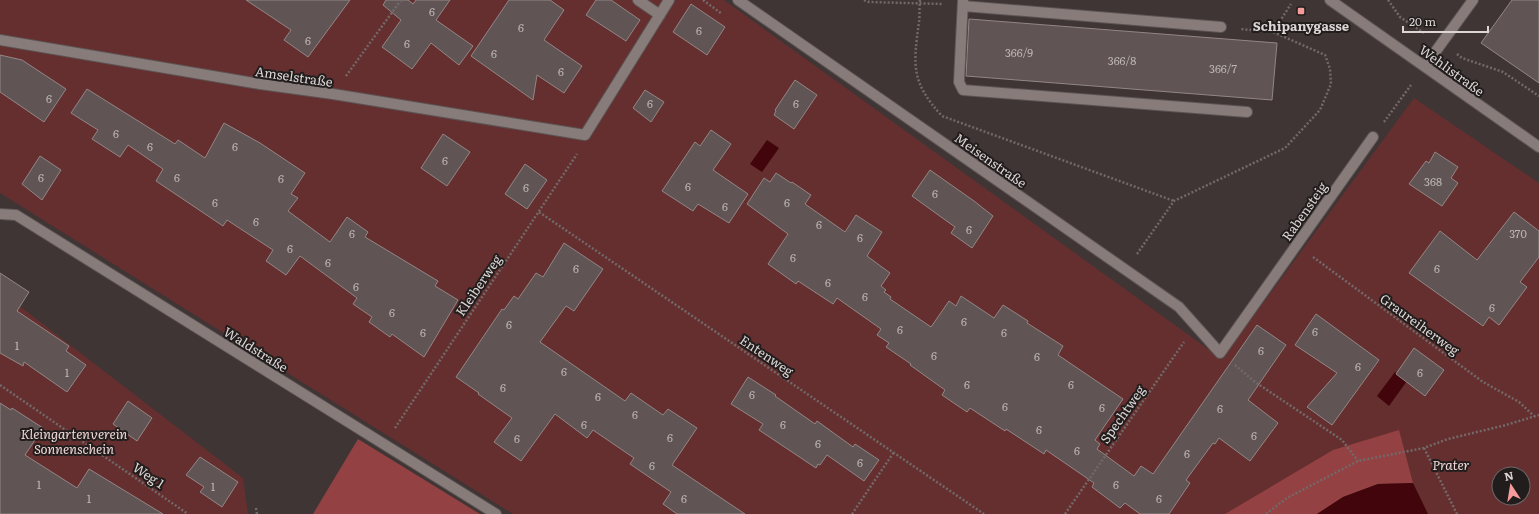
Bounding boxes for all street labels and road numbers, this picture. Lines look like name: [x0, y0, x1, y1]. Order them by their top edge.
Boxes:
street label: Wehlistraße: [1416, 40, 1489, 100]
street label: Amselstraße: [254, 61, 334, 91]
street label: Meisenstraße: [951, 128, 1031, 192]
street label: Rabensteig: [1277, 177, 1332, 244]
street label: Kleiberweg: [450, 250, 506, 320]
street label: Graureiherweg: [1376, 289, 1464, 360]
street label: Waldstraße: [220, 322, 292, 376]
street label: Entenweg: [736, 330, 798, 380]
street label: Spechtweg: [1095, 380, 1149, 447]
street label: Weg 1: [129, 457, 169, 493]

